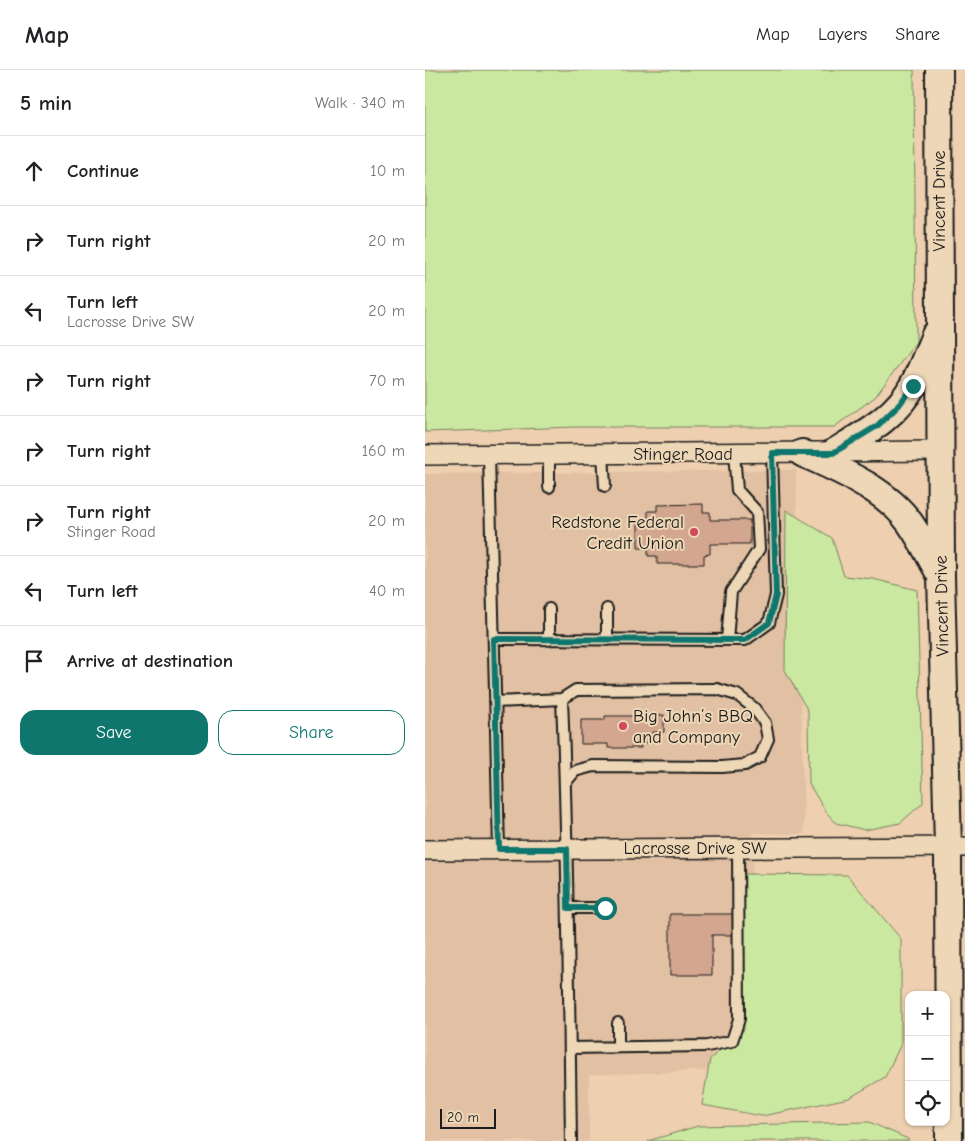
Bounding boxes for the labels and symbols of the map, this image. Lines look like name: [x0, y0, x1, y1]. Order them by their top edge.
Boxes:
street label: Vincent Drive: [929, 150, 950, 252]
route end: [902, 375, 925, 398]
street label: Stinger Road: [633, 444, 733, 465]
place label: Redstone Federal Credit Union: [551, 512, 684, 554]
marker: Redstone Federal Credit Union: [688, 526, 700, 538]
street label: Vincent Drive: [931, 555, 953, 657]
place label: Big John’s BBQ and Company: [633, 706, 753, 748]
marker: Big John’s BBQ and Company: [617, 720, 629, 732]
street label: Lacrosse Drive SW: [623, 838, 767, 859]
route start: [594, 897, 617, 920]
scale bar: [440, 1106, 496, 1129]

